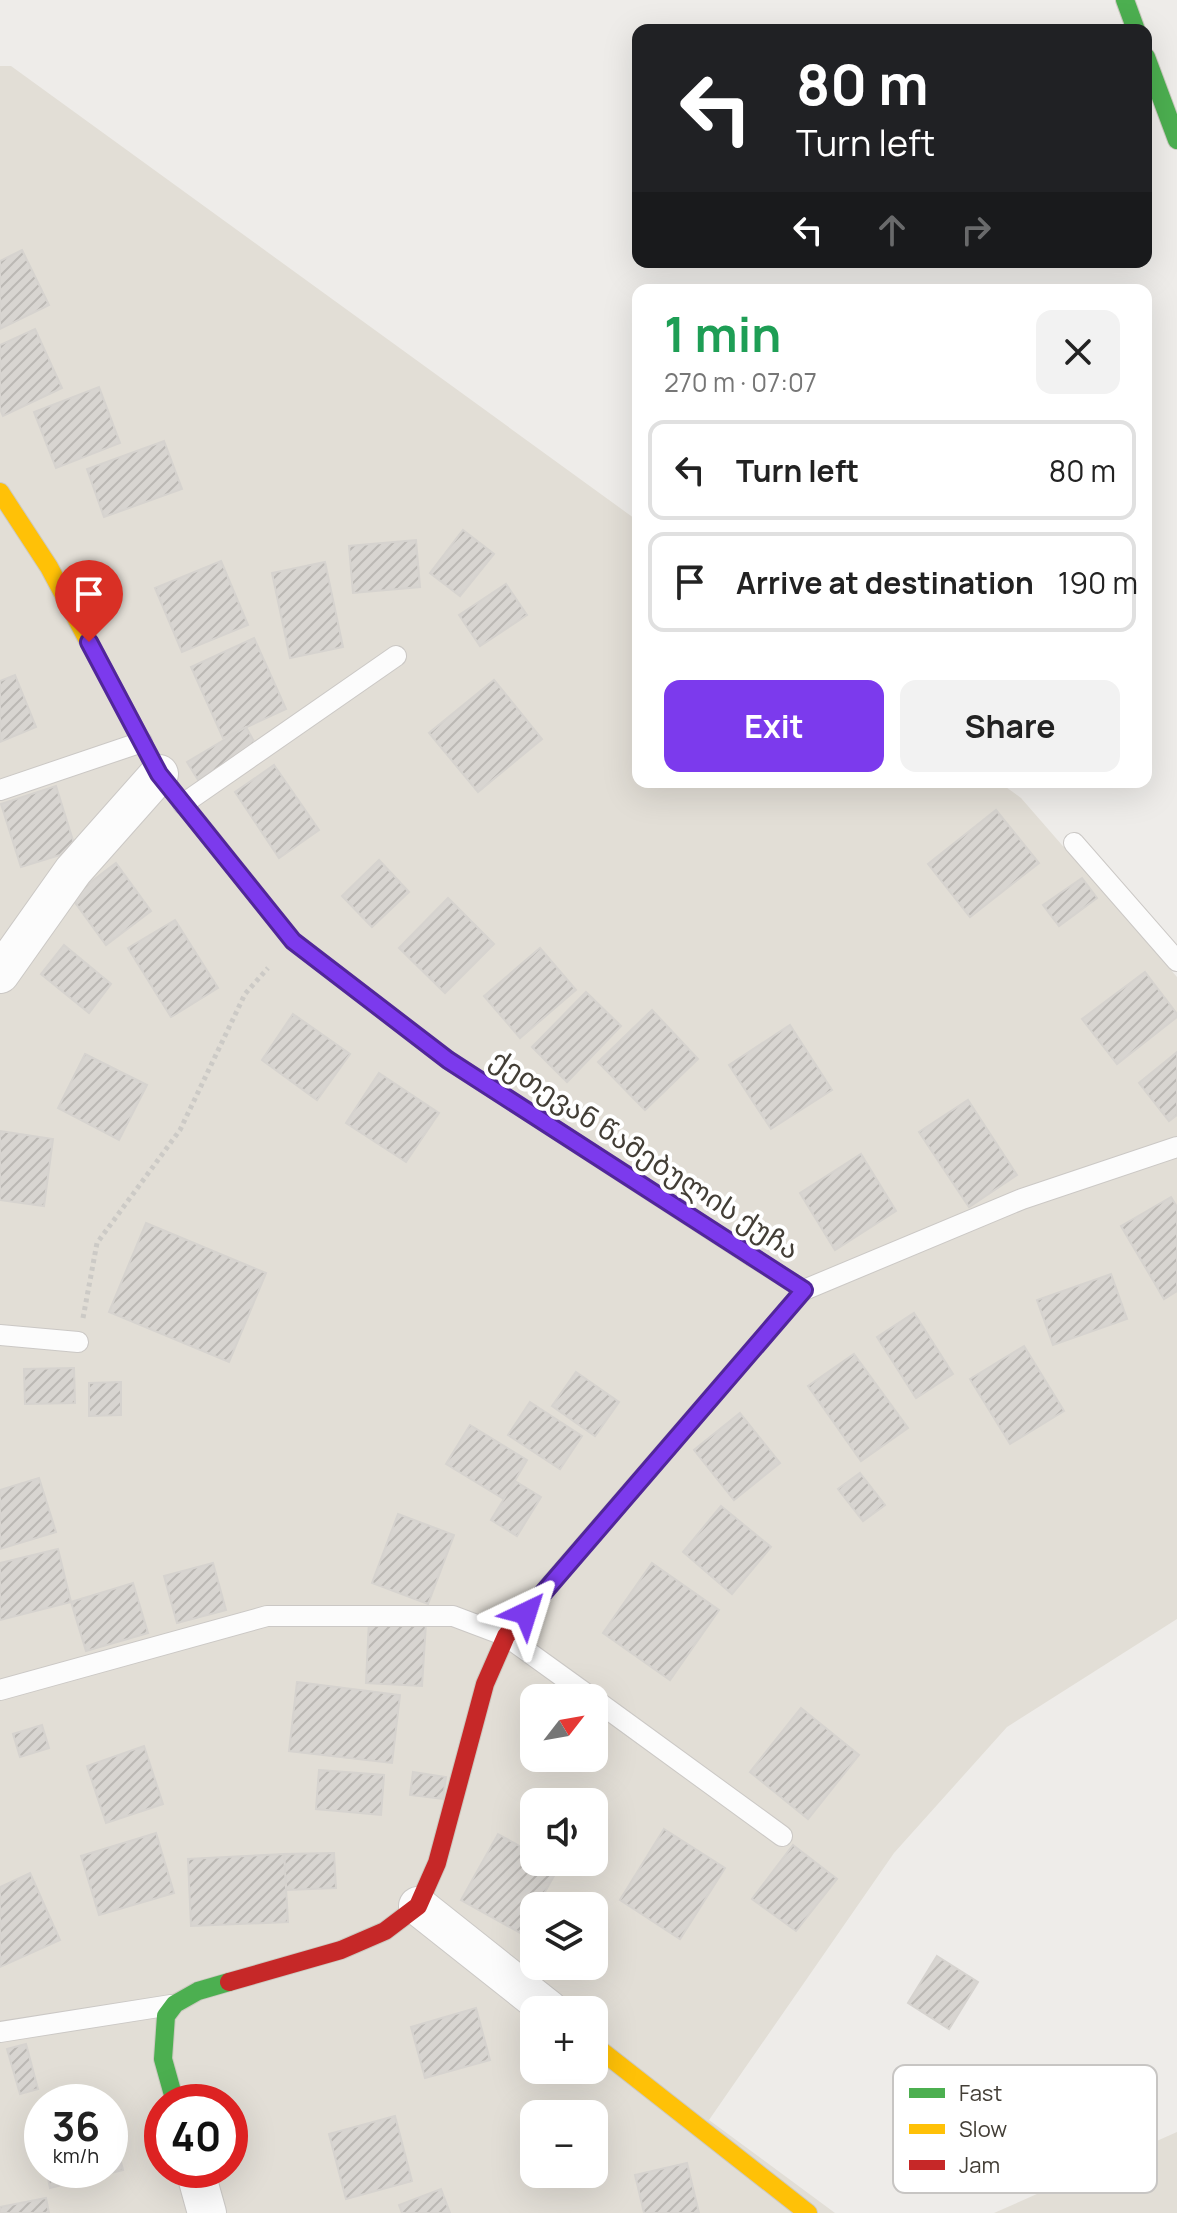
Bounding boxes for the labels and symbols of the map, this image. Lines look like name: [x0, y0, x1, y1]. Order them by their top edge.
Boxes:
pin: [55, 560, 123, 642]
street label: ქეთევან წამებულის ქუჩა: [484, 1039, 807, 1267]
position arrow: [484, 1571, 568, 1655]
north arrow: [520, 1684, 608, 1772]
legend: [893, 2065, 1157, 2193]
text: Fast: [959, 2078, 1002, 2108]
speed limit sign: 40: [144, 2084, 248, 2188]
text: Slow: [959, 2114, 1007, 2144]
text: Jam: [959, 2150, 1000, 2180]

